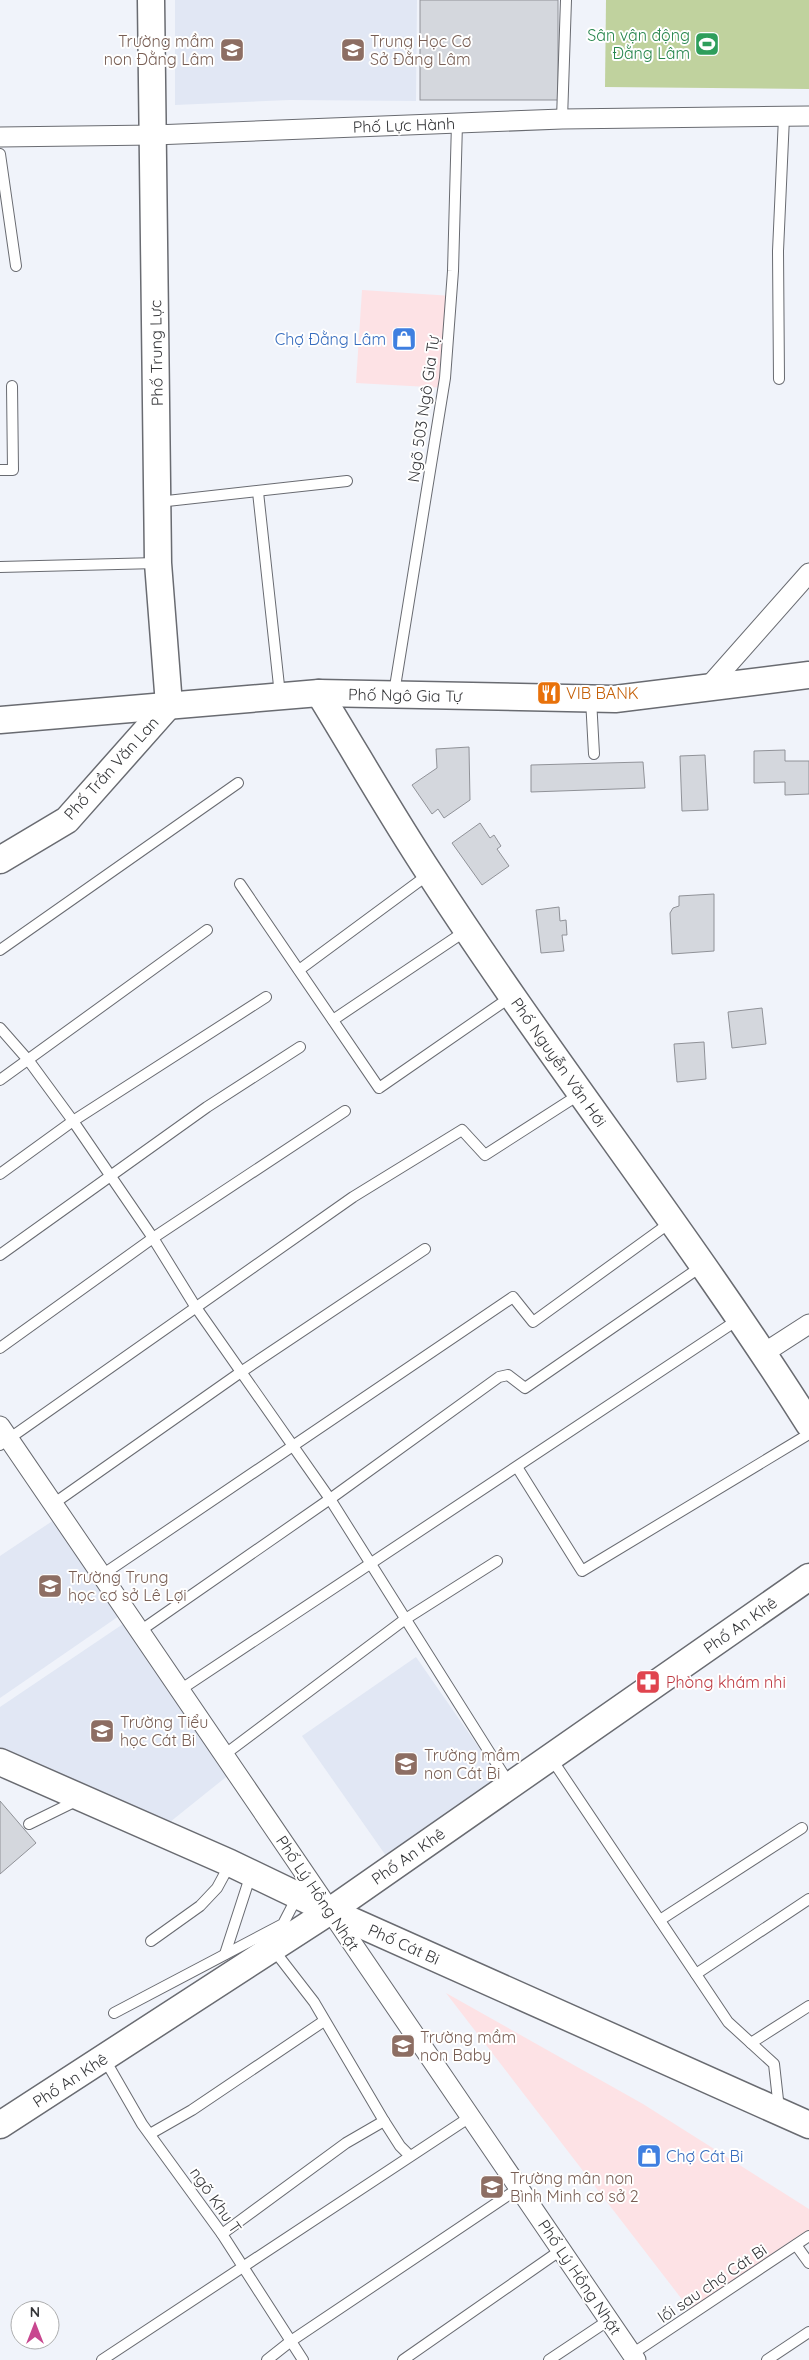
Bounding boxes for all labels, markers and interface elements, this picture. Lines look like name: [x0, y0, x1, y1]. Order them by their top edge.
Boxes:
place label: Sân vận động Đằng Lâm: [587, 25, 690, 63]
place label: Trường mầm non Đằng Lâm: [104, 31, 214, 69]
place label: Trung Học Cơ Sở Đằng Lâm: [370, 31, 472, 69]
sports icon: Sân vận động Đằng Lâm: [694, 31, 720, 57]
school or university icon: Trường mầm non Đằng Lâm: [219, 37, 245, 63]
school or university icon: Trung Học Cơ Sở Đằng Lâm: [340, 37, 366, 63]
street label: Phố Lực Hành: [352, 113, 456, 137]
street label: Phố Trung Lực: [145, 300, 167, 406]
shop icon: Chợ Đằng Lâm: [391, 326, 417, 352]
place label: Chợ Đằng Lâm: [275, 329, 386, 349]
street label: Ngõ 503 Ngô Gia Tự: [403, 334, 443, 484]
restaurant icon: VIB BANK: [536, 680, 562, 706]
place label: VIB BANK: [566, 683, 639, 703]
street label: Phố Ngô Gia Tự: [348, 684, 463, 706]
street label: Phố Trần Văn Lan: [59, 712, 163, 824]
street label: Phố Nguyễn Văn Hới: [507, 993, 611, 1131]
place label: Trường Trung học cơ sở Lê Lợi: [68, 1567, 187, 1605]
school or university icon: Trường Trung học cơ sở Lê Lợi: [37, 1573, 63, 1599]
street label: Phố An Khê: [699, 1592, 781, 1658]
pharmacy icon: Phòng khám nhi: [635, 1669, 661, 1695]
place label: Phòng khám nhi: [666, 1672, 786, 1692]
place label: Trường Tiểu học Cát Bi: [120, 1712, 208, 1750]
school or university icon: Trường Tiểu học Cát Bi: [89, 1718, 115, 1744]
place label: Trường mầm non Cát Bi: [424, 1745, 520, 1783]
school or university icon: Trường mầm non Cát Bi: [393, 1751, 419, 1777]
street label: Phố An Khê: [367, 1823, 449, 1889]
street label: Phố Lý Hồng Nhật: [272, 1831, 364, 1955]
street label: Phố Cát Bi: [365, 1919, 443, 1969]
place label: Trường mầm non Baby: [420, 2027, 516, 2065]
school or university icon: Trường mầm non Baby: [390, 2033, 416, 2059]
street label: Phố An Khê: [29, 2048, 111, 2112]
shop icon: Chợ Cát Bi: [636, 2143, 662, 2169]
place label: Chợ Cát Bi: [666, 2146, 743, 2166]
street label: ngõ Khu T: [186, 2163, 246, 2237]
place label: Trường mân non Bình Minh cơ sở 2: [510, 2168, 639, 2206]
school or university icon: Trường mân non Bình Minh cơ sở 2: [479, 2174, 505, 2200]
street label: Phố Lý Hồng Nhật: [534, 2215, 626, 2339]
street label: lối sau chợ Cát Bi: [654, 2239, 770, 2327]
north arrow: [10, 2300, 60, 2350]
text: N: [30, 2303, 40, 2321]

